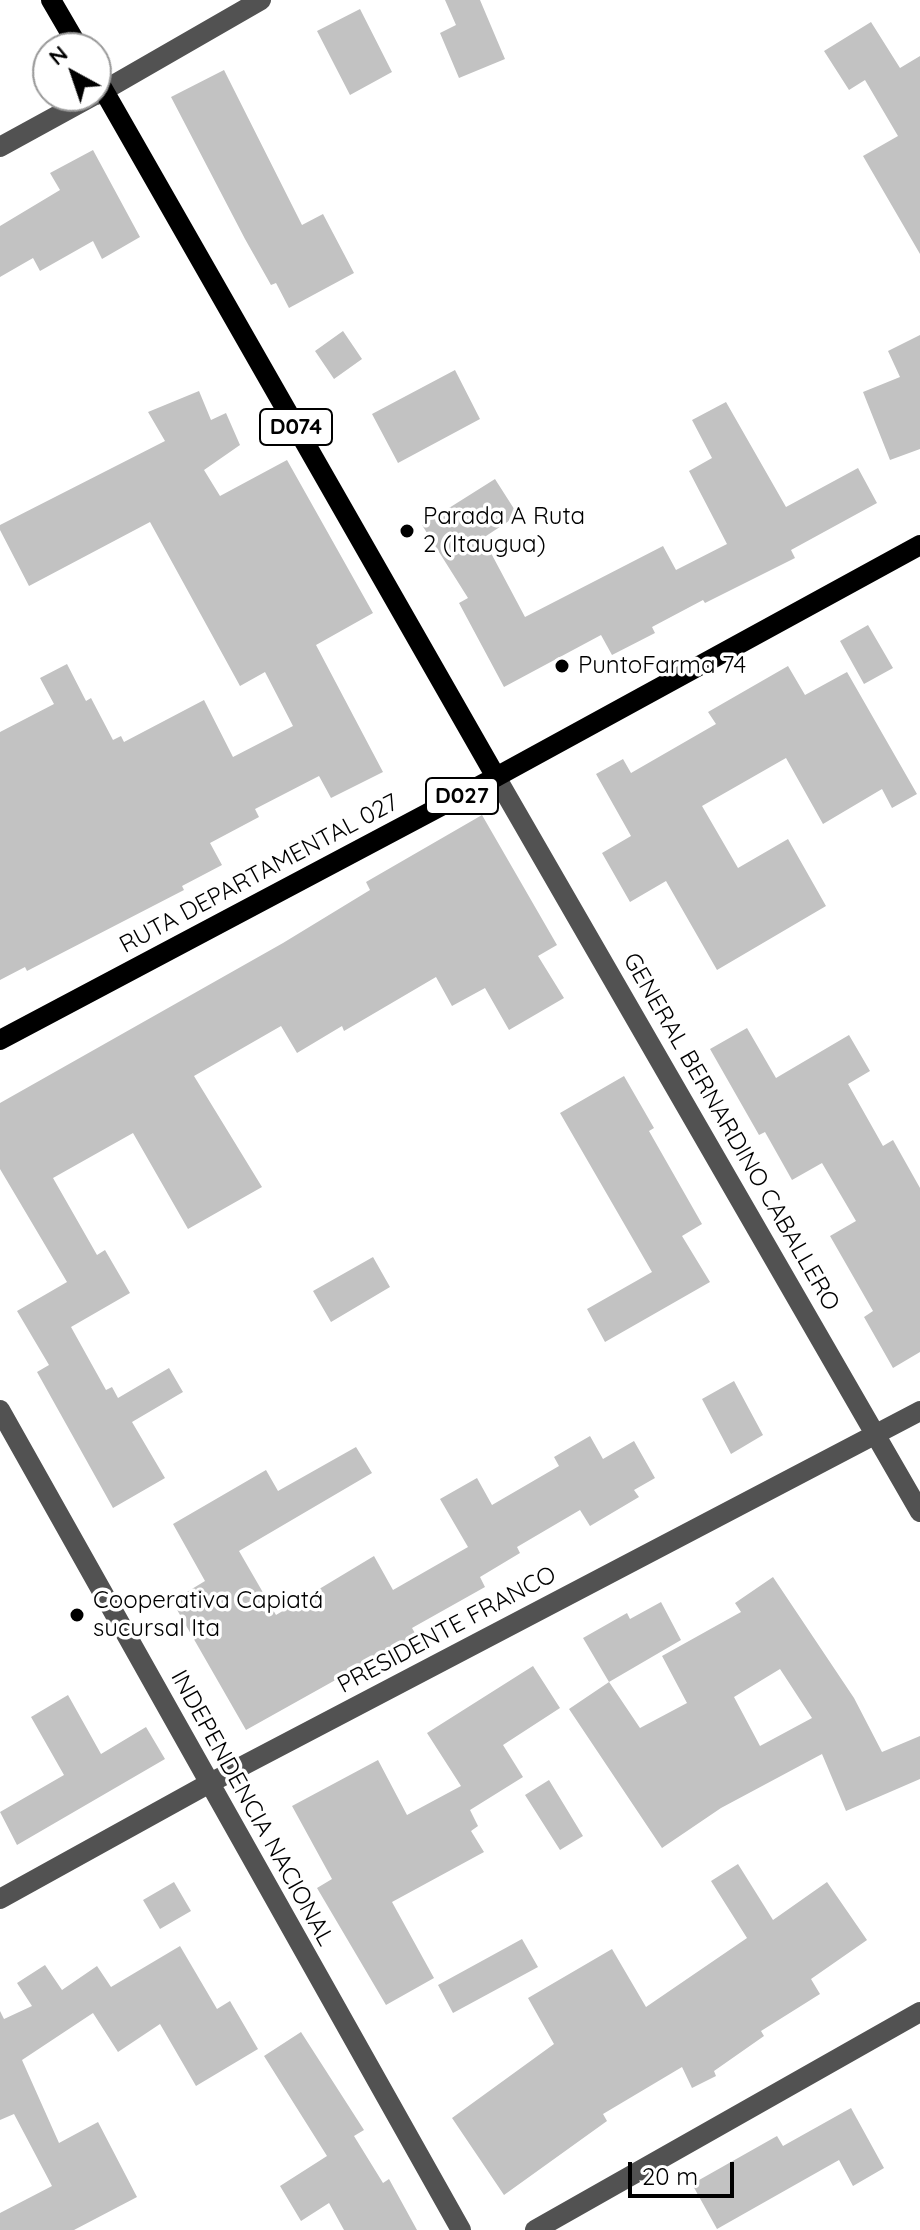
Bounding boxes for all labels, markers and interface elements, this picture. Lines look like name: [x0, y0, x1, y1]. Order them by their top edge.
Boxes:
north arrow: [32, 32, 112, 112]
text: N: [43, 39, 73, 71]
road number: D074: [260, 409, 332, 445]
place label: Parada A Ruta 2 (Itaugua): [423, 503, 585, 559]
marker: Parada A Ruta 2 (Itaugua): [398, 522, 416, 540]
place label: PuntoFarma 74: [578, 652, 746, 680]
marker: PuntoFarma 74: [553, 657, 571, 675]
road number: D027: [426, 778, 498, 814]
street label: RUTA DEPARTAMENTAL 027: [115, 788, 403, 960]
street label: GENERAL BERNARDINO CABALLERO: [616, 948, 846, 1316]
street label: PRESIDENTE FRANCO: [333, 1560, 561, 1700]
place label: Cooperativa Capiatá sucursal Ita: [93, 1587, 323, 1643]
marker: Cooperativa Capiatá sucursal Ita: [68, 1606, 86, 1624]
street label: INDEPENDENCIA NACIONAL: [164, 1665, 340, 1951]
scale bar: [632, 2146, 738, 2196]
text: 20 m: [642, 2161, 698, 2191]

